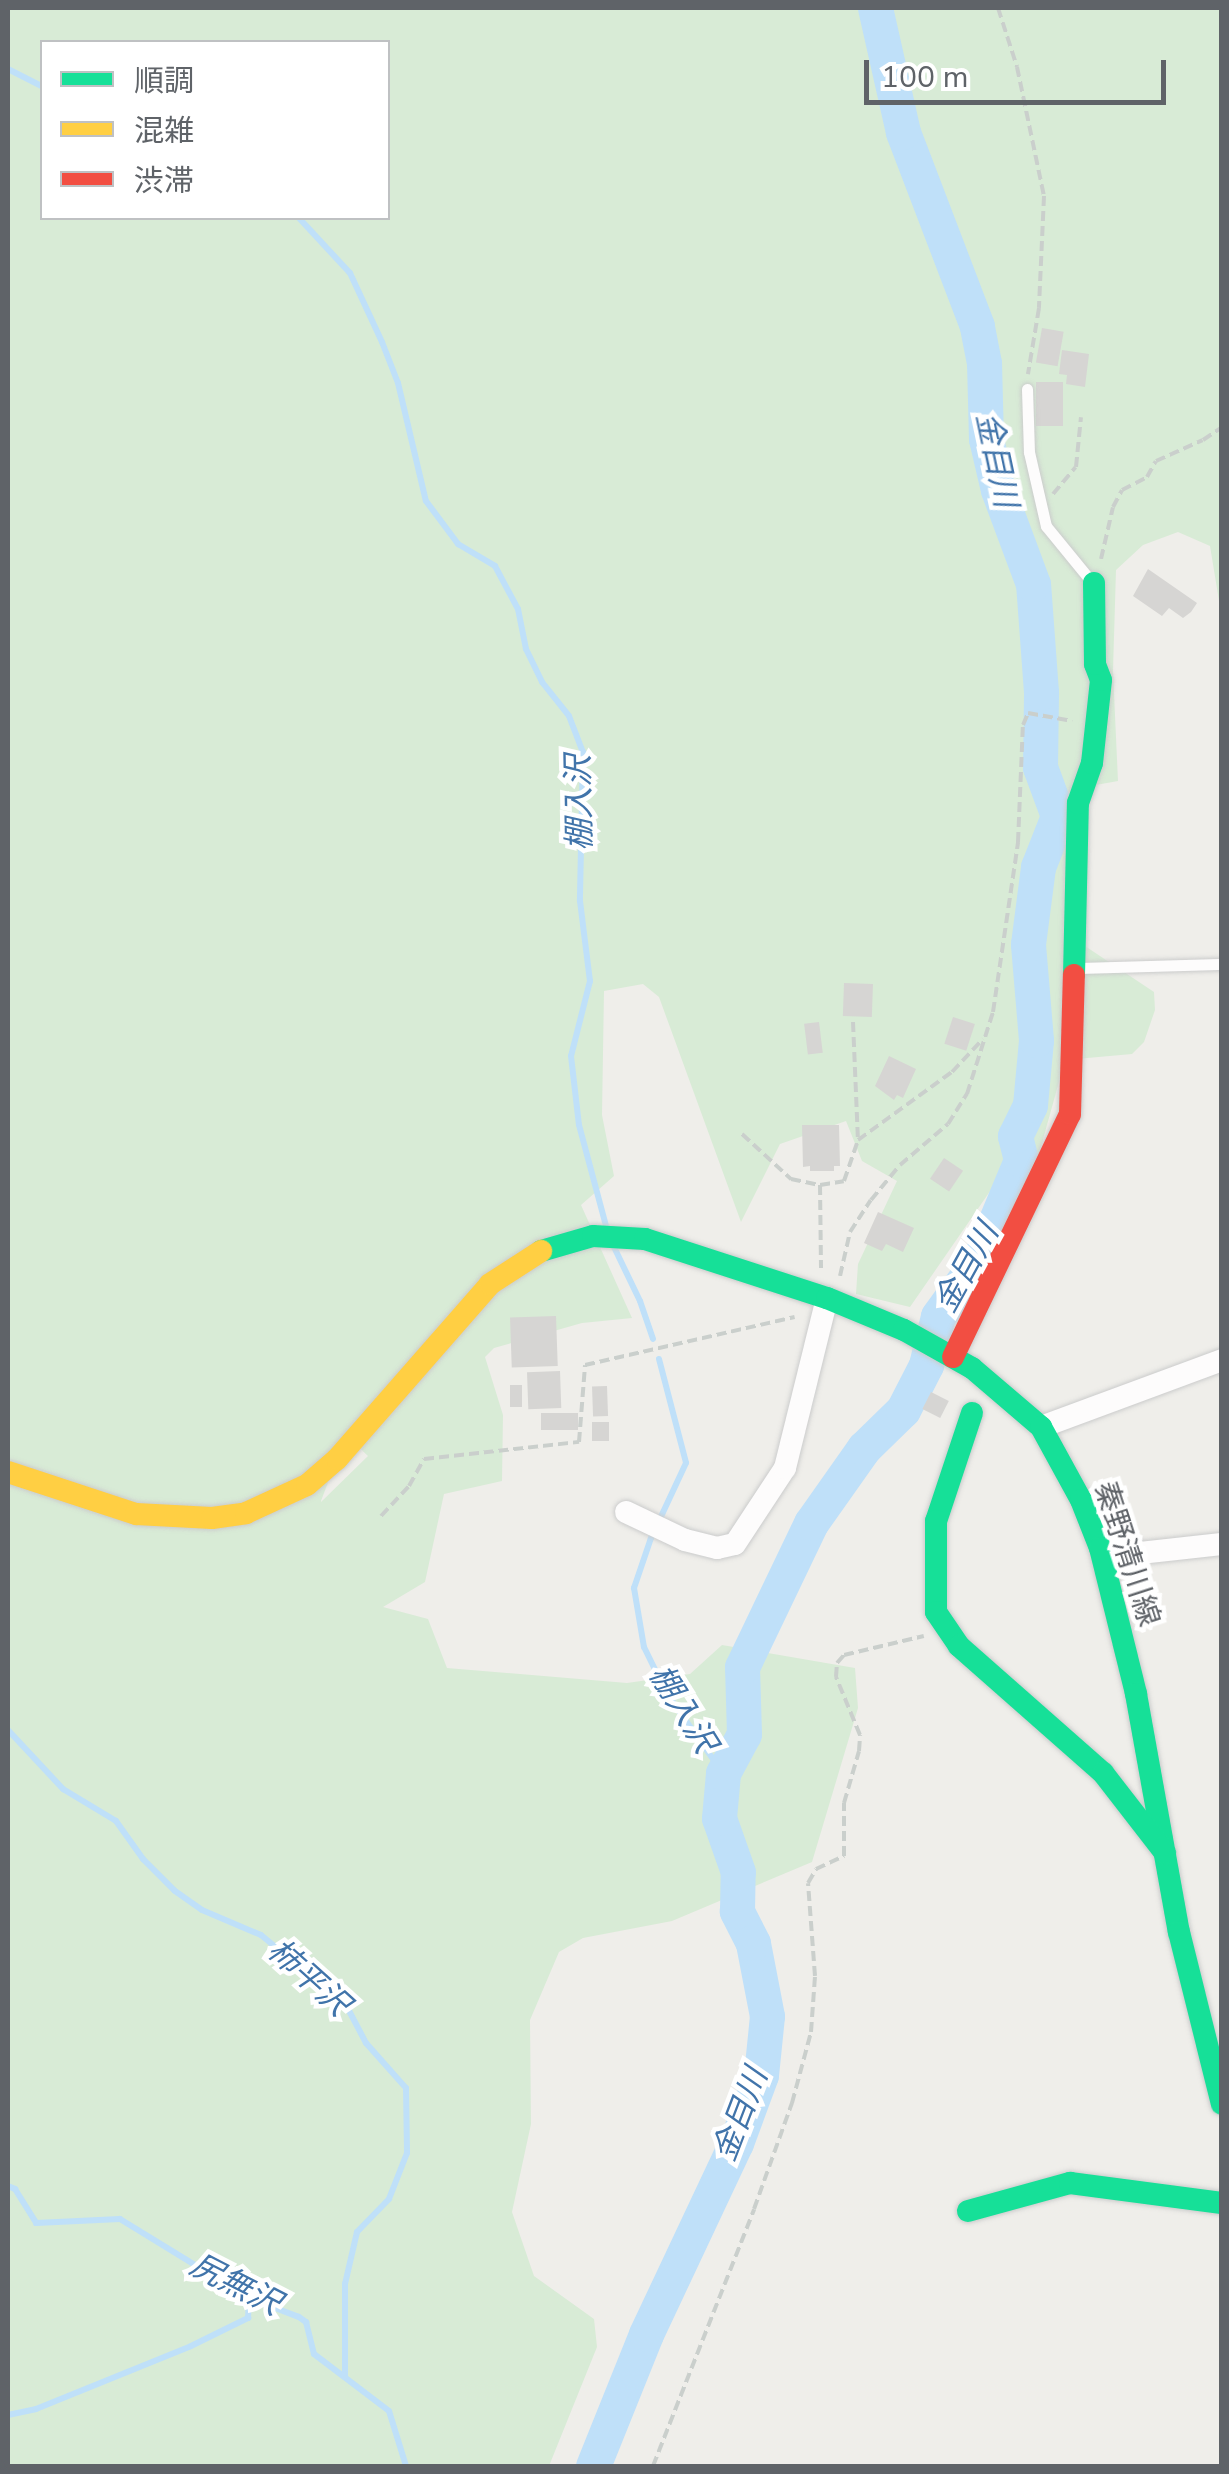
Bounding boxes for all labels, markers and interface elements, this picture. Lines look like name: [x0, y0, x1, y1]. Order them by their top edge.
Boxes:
legend: [40, 40, 390, 220]
scale bar: [869, 40, 1172, 102]
text: 100 m: [881, 57, 968, 98]
text: 順調: [134, 61, 194, 102]
text: 混雑: [134, 111, 194, 152]
text: 渋滞: [134, 161, 194, 202]
water label: 金目川: [967, 409, 1025, 511]
water label: 棚入沢: [560, 755, 600, 851]
water label: 金目川: [927, 1217, 1007, 1319]
street label: 秦野清川線: [1086, 1477, 1166, 1631]
water label: 棚入沢: [640, 1658, 724, 1760]
water label: 柿平沢: [259, 1932, 357, 2024]
water label: 金目川: [706, 2063, 776, 2167]
water label: 尻無沢: [184, 2246, 286, 2324]

